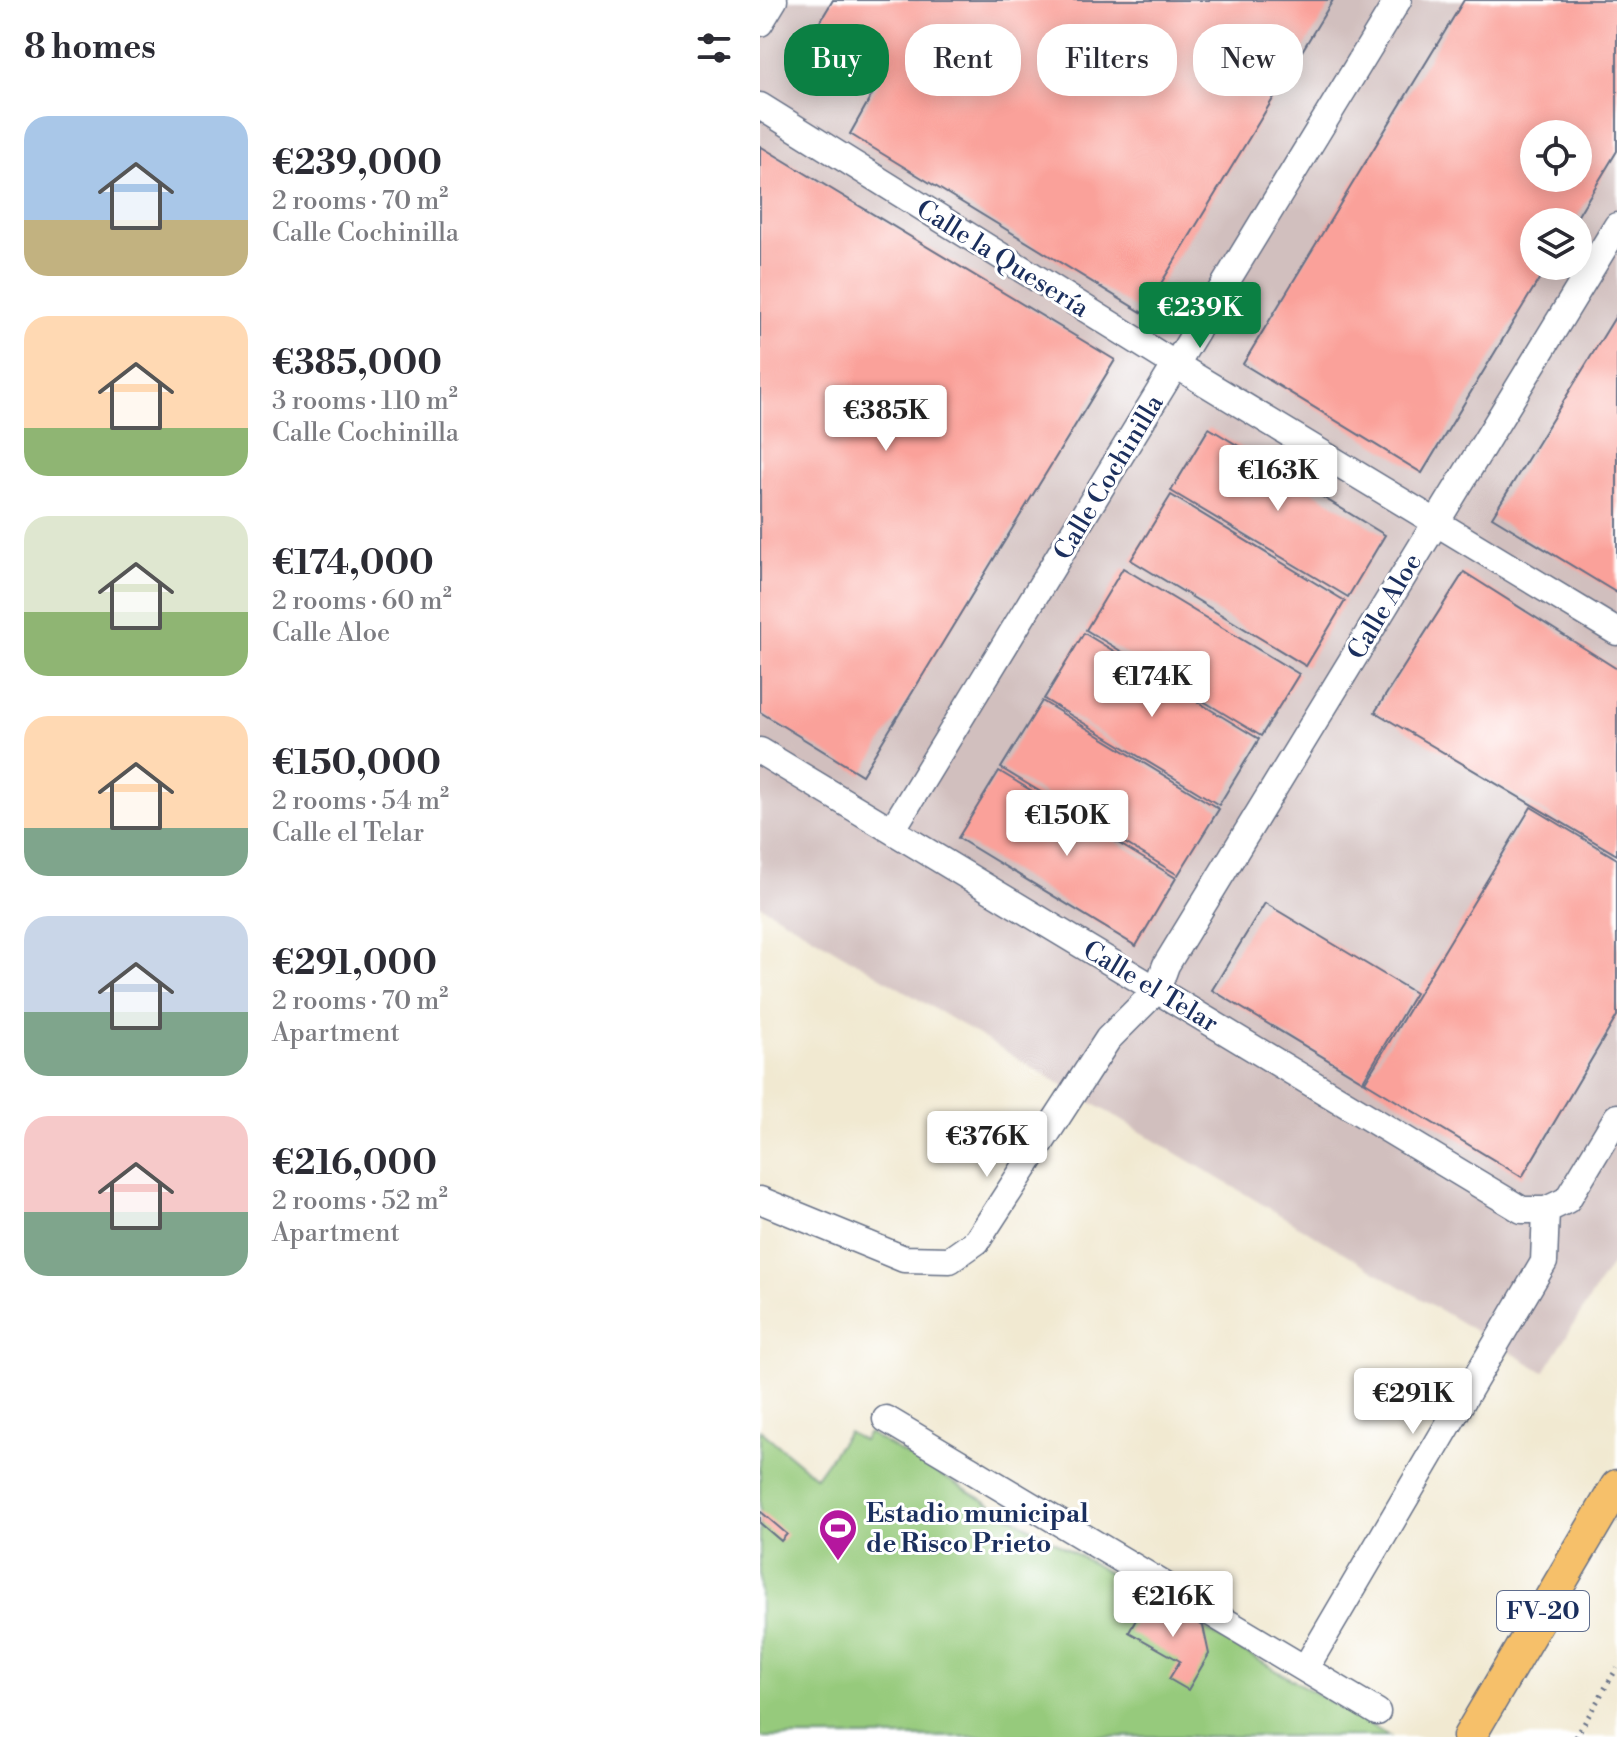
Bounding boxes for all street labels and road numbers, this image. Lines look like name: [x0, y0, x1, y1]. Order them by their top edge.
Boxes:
street label: Calle la Quesería: [910, 193, 1095, 325]
street label: Calle Cochinilla: [1047, 388, 1171, 566]
street label: Calle Aloe: [1341, 548, 1429, 665]
street label: Calle el Telar: [1077, 934, 1224, 1040]
road number: FV-20: [1497, 1591, 1589, 1631]

